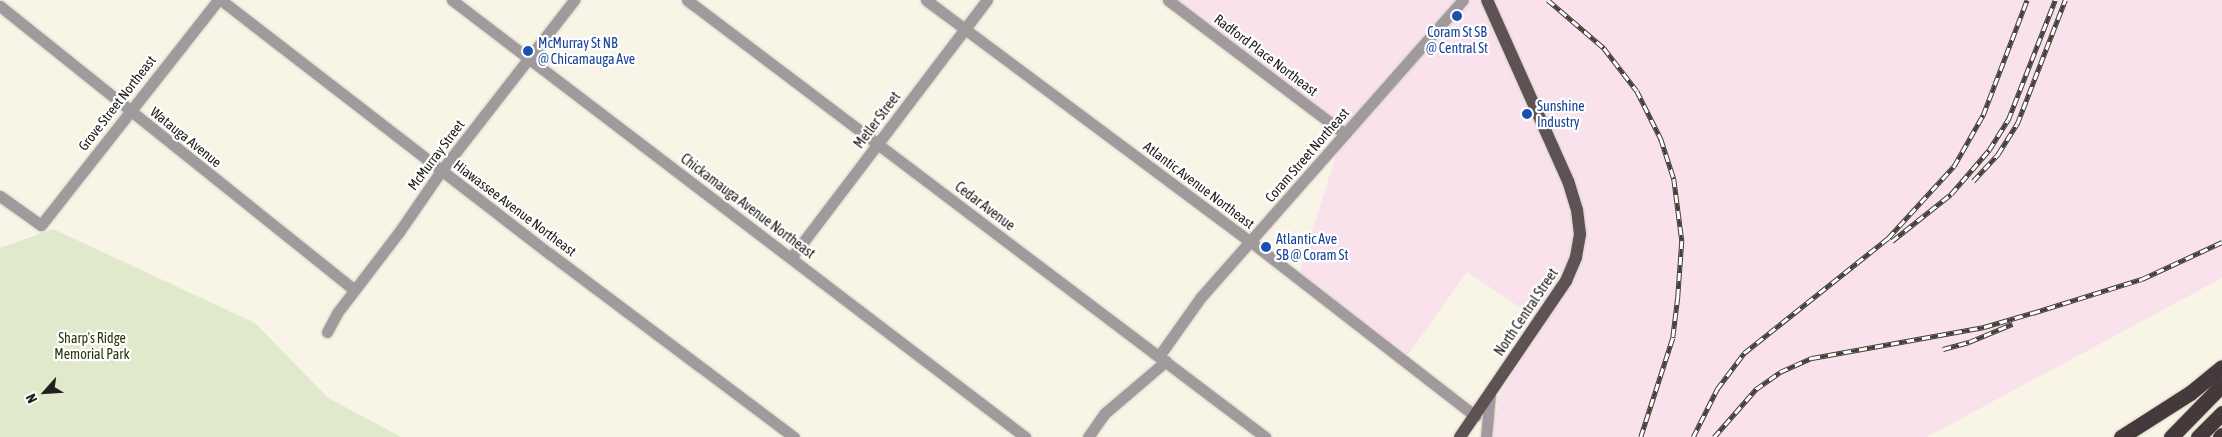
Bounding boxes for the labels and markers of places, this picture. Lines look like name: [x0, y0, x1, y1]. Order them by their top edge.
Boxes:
marker: Coram St SB @ Central St: [1451, 10, 1463, 22]
place label: Coram St SB @ Central St: [1426, 24, 1488, 56]
place label: McMurray St NB @ Chicamauga Ave: [538, 35, 635, 68]
marker: McMurray St NB @ Chicamauga Ave: [522, 45, 534, 57]
place label: Sunshine Industry: [1537, 98, 1585, 130]
marker: Sunshine Industry: [1521, 108, 1533, 120]
place label: Atlantic Ave SB @ Coram St: [1276, 231, 1348, 264]
marker: Atlantic Ave SB @ Coram St: [1260, 241, 1272, 253]

